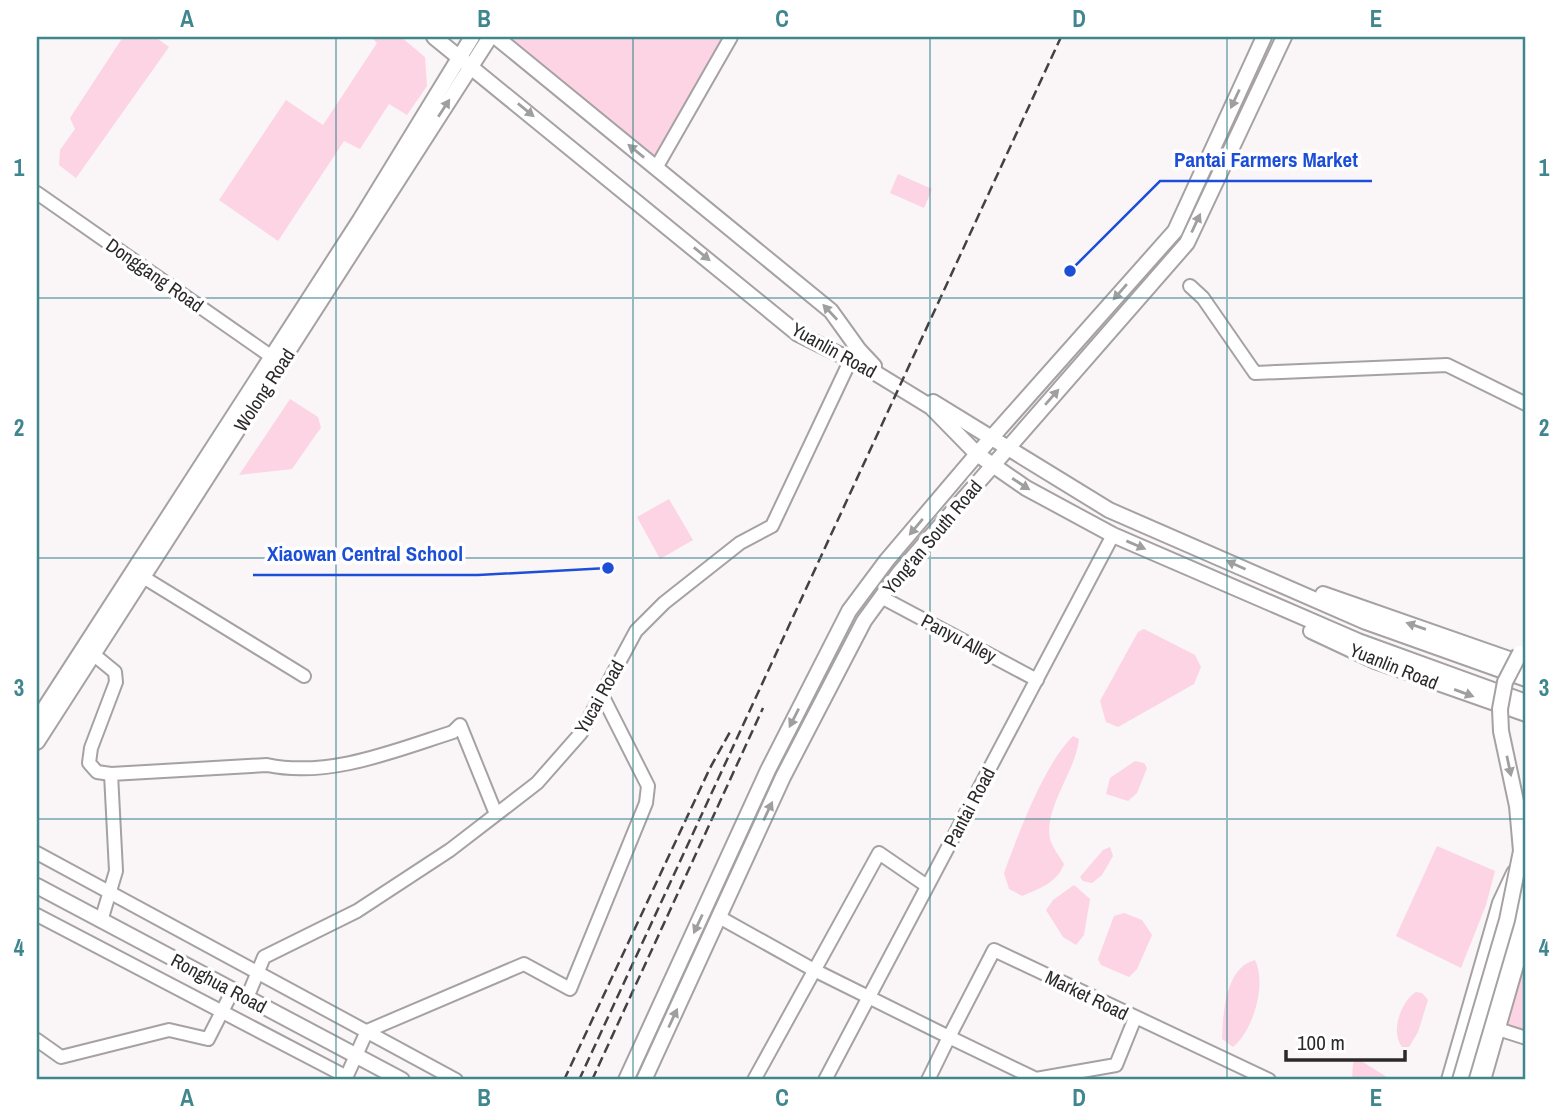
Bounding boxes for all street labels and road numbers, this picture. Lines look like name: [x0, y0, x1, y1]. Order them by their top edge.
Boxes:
street label: Donggang Road: [101, 232, 209, 318]
street label: Yuanlin Road: [787, 316, 881, 384]
street label: Wolong Road: [227, 343, 301, 437]
street label: Yong'an South Road: [876, 474, 988, 600]
street label: Panyu Alley: [917, 607, 1001, 669]
street label: Yuanlin Road: [1346, 636, 1442, 696]
street label: Yucai Road: [568, 655, 630, 739]
street label: Pantai Road: [937, 763, 1001, 851]
street label: Ronghua Road: [167, 947, 271, 1019]
street label: Market Road: [1041, 964, 1133, 1026]

